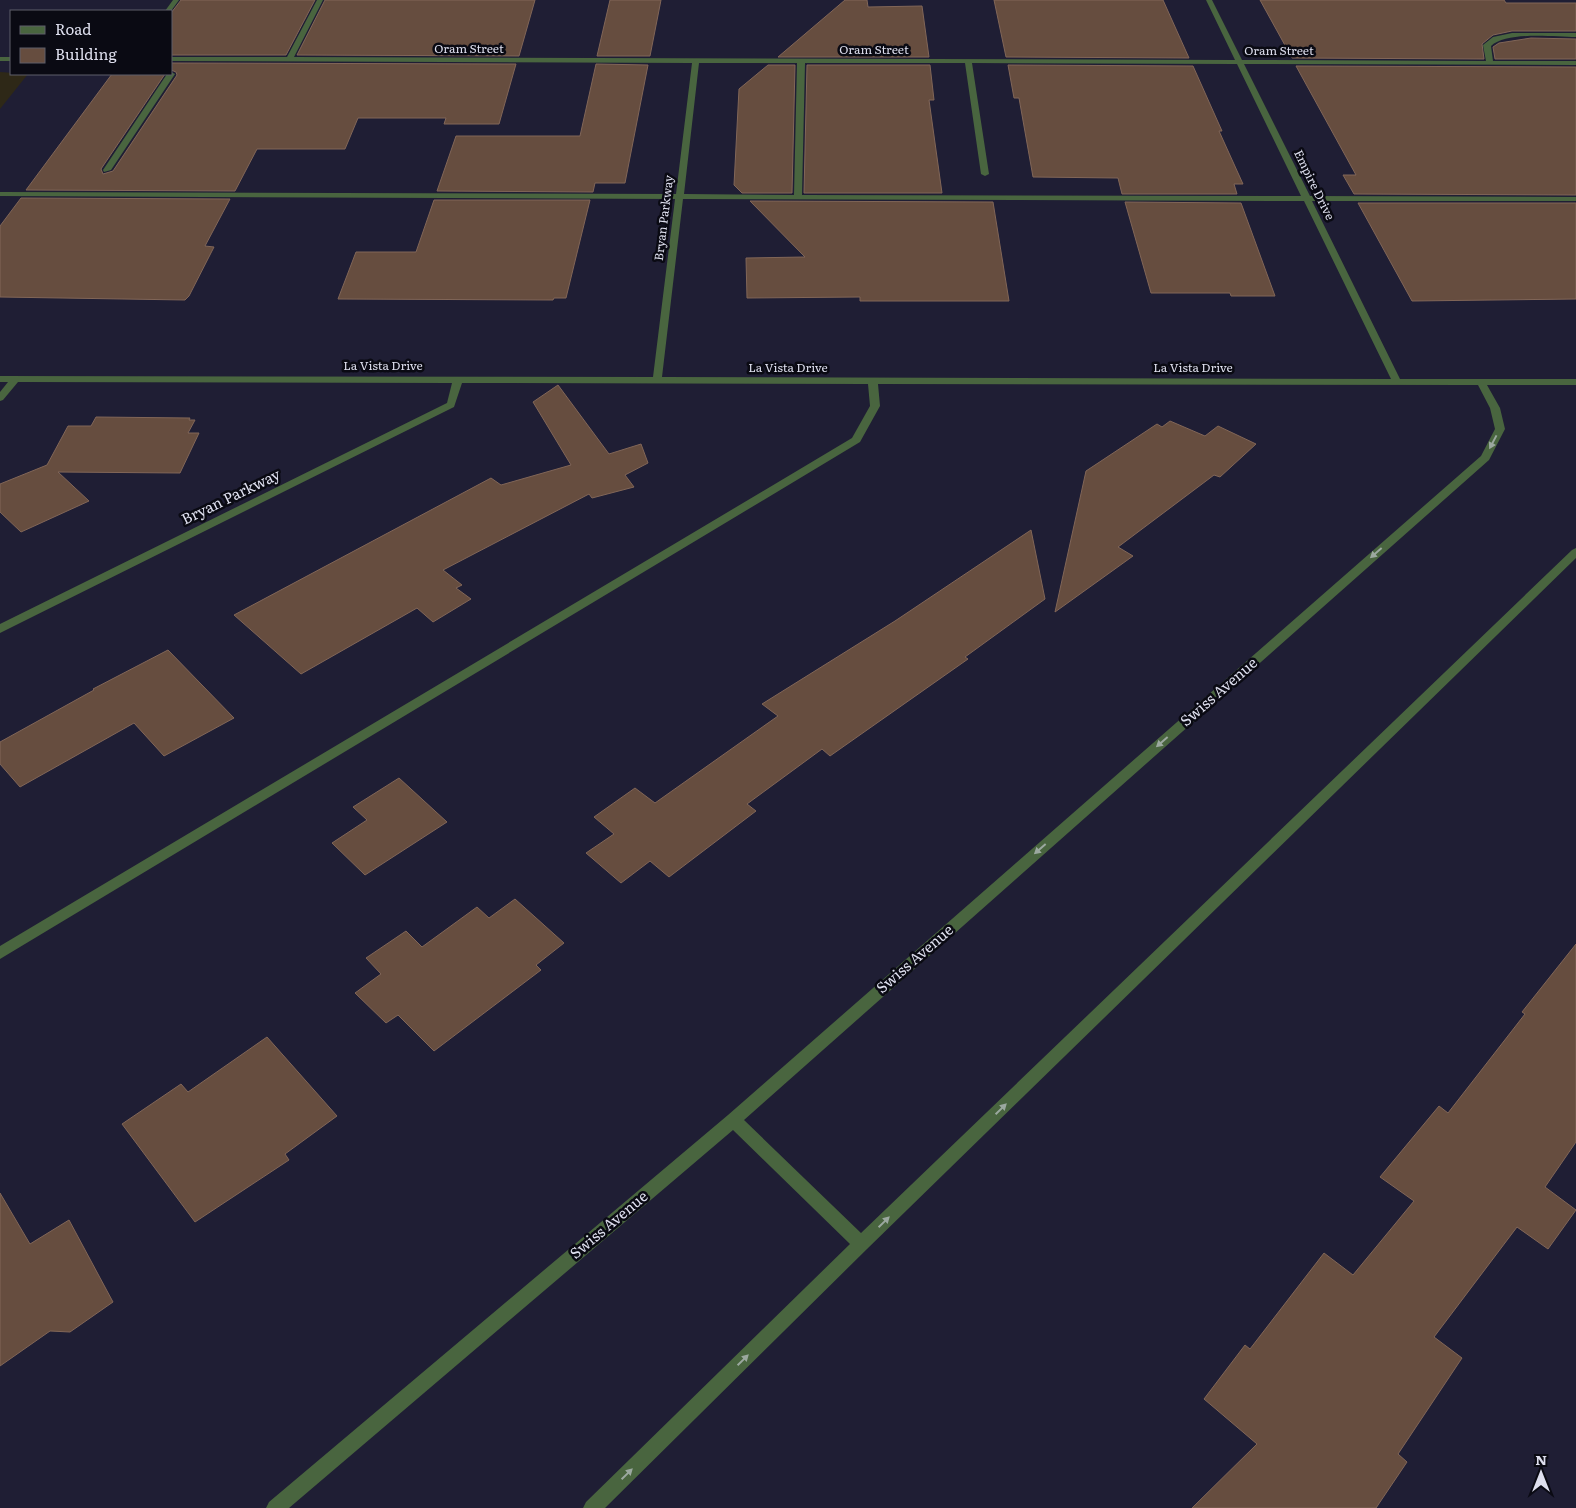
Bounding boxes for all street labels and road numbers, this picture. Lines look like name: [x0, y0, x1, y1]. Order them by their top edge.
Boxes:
street label: Oram Street: [434, 39, 504, 57]
street label: Oram Street: [839, 40, 909, 58]
street label: Oram Street: [1244, 41, 1314, 59]
street label: Empire Drive: [1290, 146, 1340, 223]
street label: Bryan Parkway: [649, 174, 677, 262]
street label: La Vista Drive: [343, 356, 423, 374]
street label: La Vista Drive: [748, 358, 828, 376]
street label: La Vista Drive: [1153, 358, 1233, 376]
street label: Bryan Parkway: [177, 462, 284, 530]
street label: Swiss Avenue: [1174, 651, 1262, 731]
street label: Swiss Avenue: [870, 918, 958, 998]
street label: Swiss Avenue: [564, 1184, 652, 1263]

